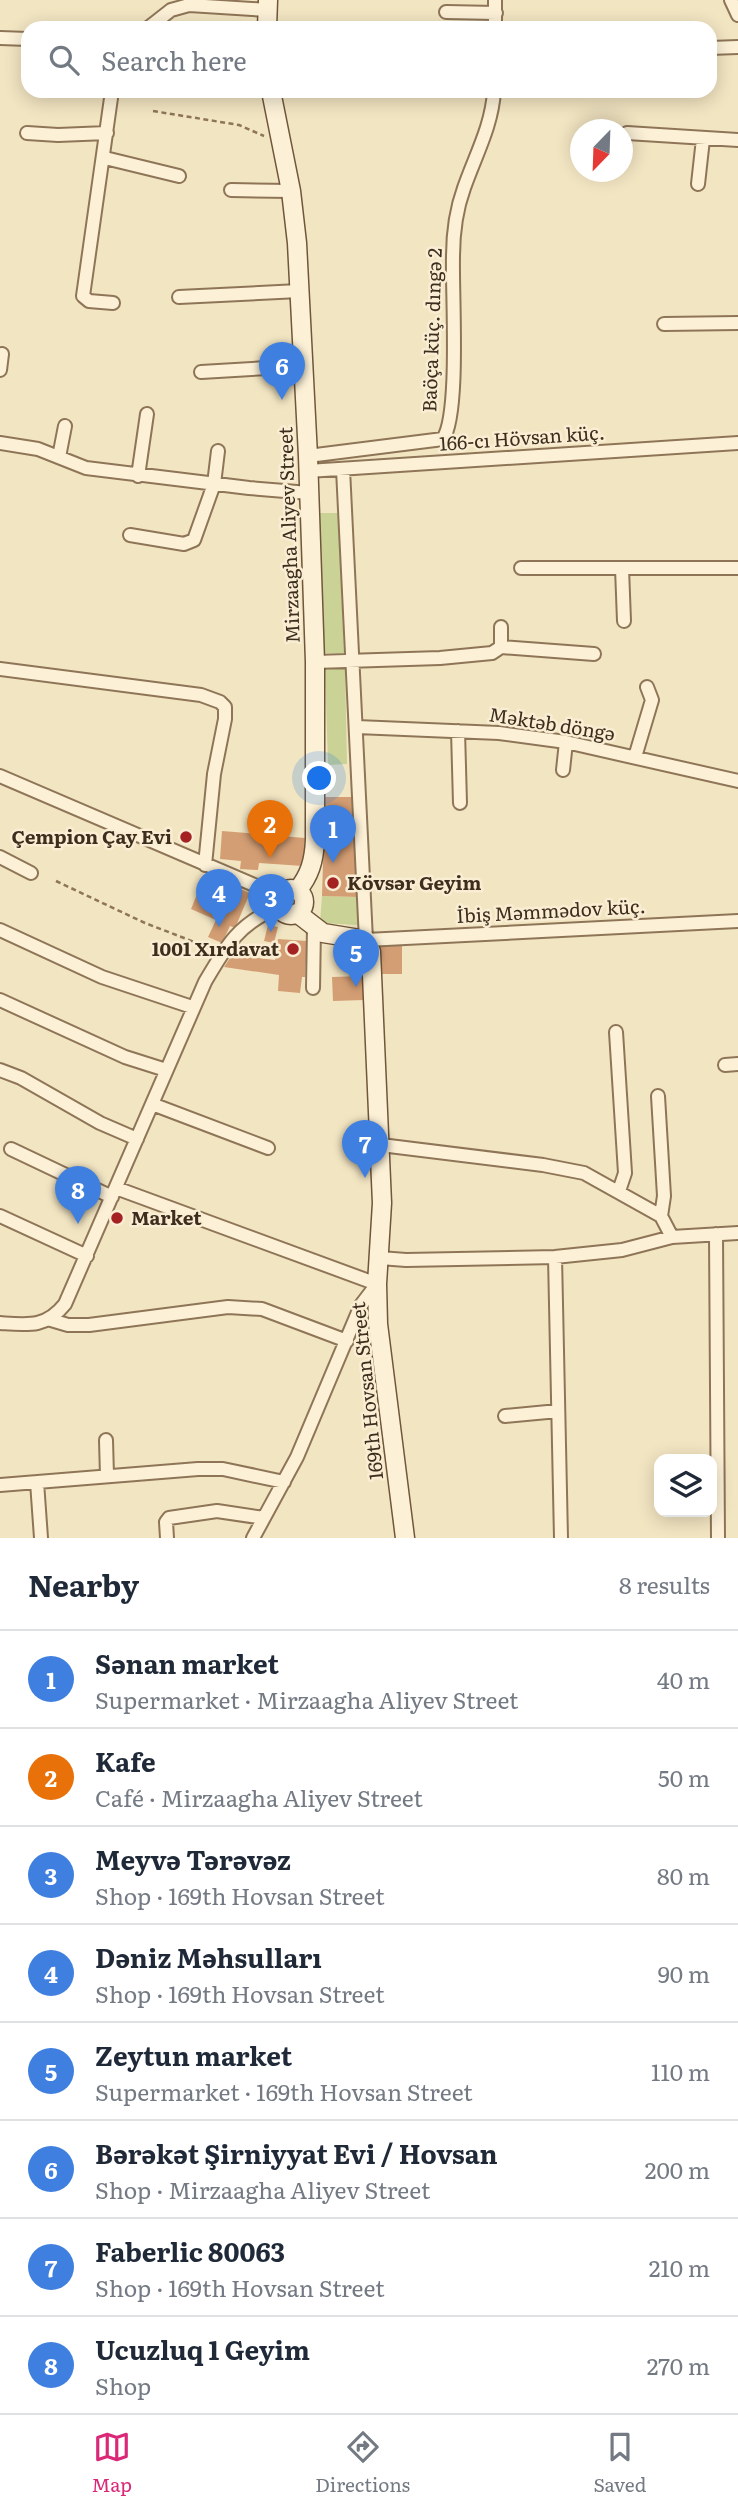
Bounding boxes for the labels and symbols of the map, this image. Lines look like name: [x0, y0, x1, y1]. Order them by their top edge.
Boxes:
north arrow: [570, 119, 633, 182]
street label: Baöça küç. dıngə 2: [414, 247, 448, 413]
pin: 6: [259, 342, 305, 400]
street label: 166-cı Hövsan küç.: [438, 417, 606, 457]
street label: Mirzaagha Aliyev Street: [270, 426, 306, 644]
street label: Məktəb döngə: [487, 699, 617, 747]
your location: [302, 761, 336, 795]
pin: 2: [247, 800, 293, 858]
pin: 1: [310, 805, 356, 863]
place label: Çempion Çay Evi: [11, 822, 172, 850]
marker: Çempion Çay Evi: [178, 829, 194, 845]
place label: Kövsər Geyim: [347, 868, 481, 896]
pin: 4: [196, 869, 242, 927]
pin: 3: [248, 874, 294, 932]
marker: Kövsər Geyim: [325, 875, 341, 891]
street label: İbiş Məmmədov küç.: [456, 891, 646, 929]
pin: 5: [333, 929, 379, 987]
place label: 1001 Xırdavat: [152, 934, 280, 962]
marker: 1001 Xırdavat: [285, 941, 301, 957]
pin: 7: [342, 1120, 388, 1178]
pin: 8: [55, 1166, 101, 1224]
place label: Market: [131, 1203, 202, 1231]
marker: Market: [109, 1210, 125, 1226]
street label: 169th Hovsan Street: [343, 1300, 389, 1481]

